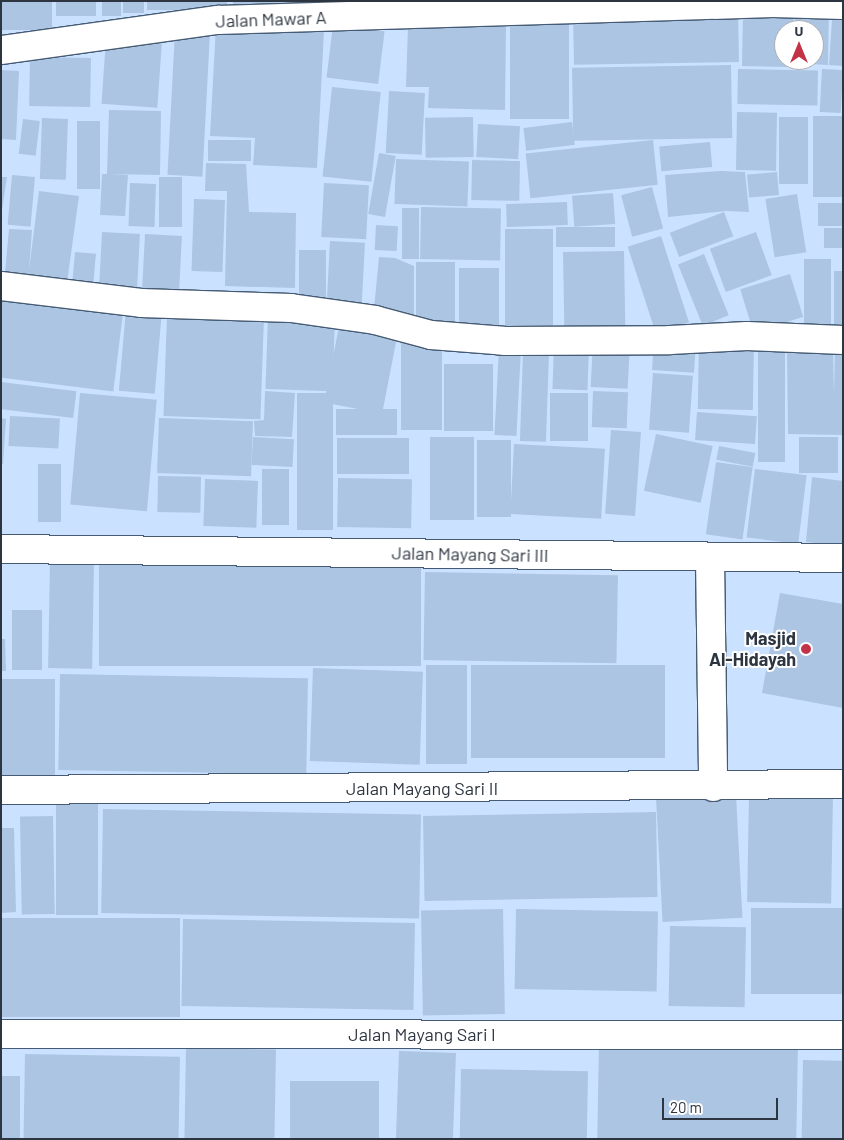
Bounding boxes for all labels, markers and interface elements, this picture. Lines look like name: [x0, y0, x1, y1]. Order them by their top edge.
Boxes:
street label: Jalan Mawar A: [215, 6, 327, 32]
north arrow: [774, 20, 824, 70]
text: U: [795, 22, 803, 39]
street label: Jalan Mayang Sari III: [391, 542, 549, 566]
place label: Masjid Al-Hidayah: [709, 628, 796, 670]
marker: Masjid Al-Hidayah: [800, 643, 812, 655]
street label: Jalan Mayang Sari II: [346, 777, 498, 799]
street label: Jalan Mayang Sari I: [348, 1023, 496, 1045]
scale bar: [664, 1088, 780, 1120]
text: 20 m: [670, 1098, 702, 1116]

